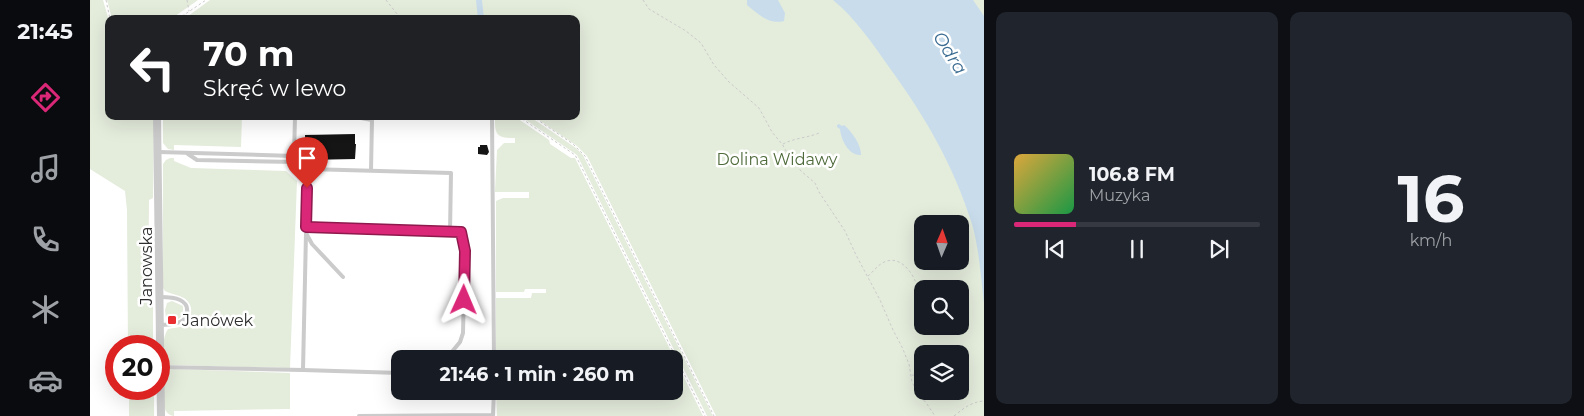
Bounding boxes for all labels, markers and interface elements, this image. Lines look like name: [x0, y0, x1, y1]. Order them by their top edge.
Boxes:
text: 21:45: [17, 18, 73, 45]
water label: Odra: [928, 27, 972, 79]
text: 70 m: [203, 32, 294, 75]
icon: left: [120, 35, 185, 100]
text: Skręć w lewo: [203, 75, 346, 102]
icon: directions: [28, 80, 63, 115]
pin: [286, 137, 328, 188]
icon: arrive: [293, 144, 321, 172]
park label: Dolina Widawy: [717, 150, 838, 169]
icon: music: [28, 151, 63, 186]
text: 16: [1398, 159, 1464, 238]
text: 106.8 FM: [1089, 163, 1175, 186]
text: Muzyka: [1089, 186, 1150, 205]
north arrow: [914, 215, 969, 270]
map controls: [914, 215, 969, 400]
icon: phone: [28, 222, 63, 257]
street label: Janowska: [137, 227, 156, 306]
text: km/h: [1410, 231, 1452, 250]
icon: previous: [1041, 235, 1069, 263]
icon: pause: [1123, 235, 1151, 263]
icon: next: [1205, 235, 1233, 263]
position arrow: [437, 273, 489, 325]
button: search: [914, 280, 969, 335]
icon: climate: [28, 292, 63, 327]
place label: Janówek: [181, 311, 254, 330]
marker: Janówek: [166, 314, 178, 326]
speed limit sign: 20: [105, 335, 170, 400]
button: layers: [914, 345, 969, 400]
icon: car: [28, 363, 63, 398]
text: 21:46 · 1 min · 260 m: [440, 363, 634, 386]

